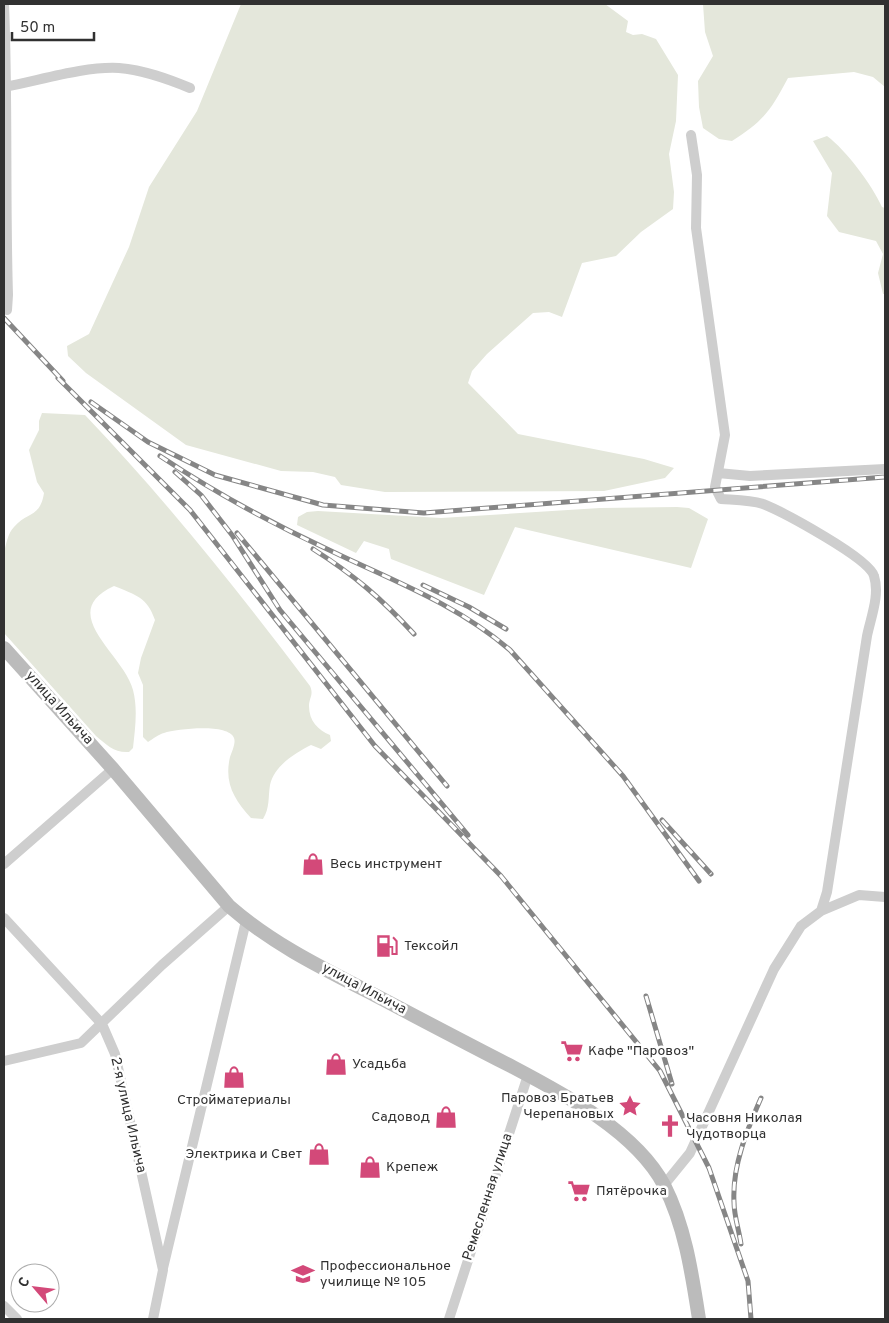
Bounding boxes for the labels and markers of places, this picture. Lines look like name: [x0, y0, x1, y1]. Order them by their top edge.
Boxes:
shop icon: Весь инструмент: [300, 851, 326, 877]
place label: Весь инструмент: [330, 856, 442, 873]
fuel station icon: Тексойл: [374, 933, 400, 959]
place label: Тексойл: [404, 938, 458, 955]
supermarket icon: Кафе "Паровоз": [559, 1038, 585, 1064]
place label: Кафе "Паровоз": [588, 1043, 694, 1060]
shop icon: Усадьба: [323, 1051, 349, 1077]
place label: Усадьба: [352, 1056, 407, 1073]
shop icon: Стройматериалы: [221, 1064, 247, 1090]
place label: Паровоз Братьев Черепановых: [501, 1090, 614, 1123]
place label: Стройматериалы: [177, 1092, 291, 1109]
place icon: Паровоз Братьев Черепановых: [617, 1093, 643, 1119]
shop icon: Садовод: [433, 1104, 459, 1130]
place label: Садовод: [371, 1109, 430, 1126]
place label: Часовня Николая Чудотворца: [686, 1110, 802, 1143]
church icon: Часовня Николая Чудотворца: [657, 1113, 683, 1139]
shop icon: Электрика и Свет: [306, 1141, 332, 1167]
place label: Электрика и Свет: [186, 1146, 302, 1163]
shop icon: Крепеж: [357, 1154, 383, 1180]
place label: Крепеж: [386, 1159, 439, 1176]
supermarket icon: Пятёрочка: [566, 1178, 592, 1204]
place label: Пятёрочка: [596, 1183, 667, 1200]
place label: Профессиональное училище № 105: [320, 1258, 451, 1291]
school or university icon: Профессиональное училище № 105: [290, 1261, 316, 1287]

